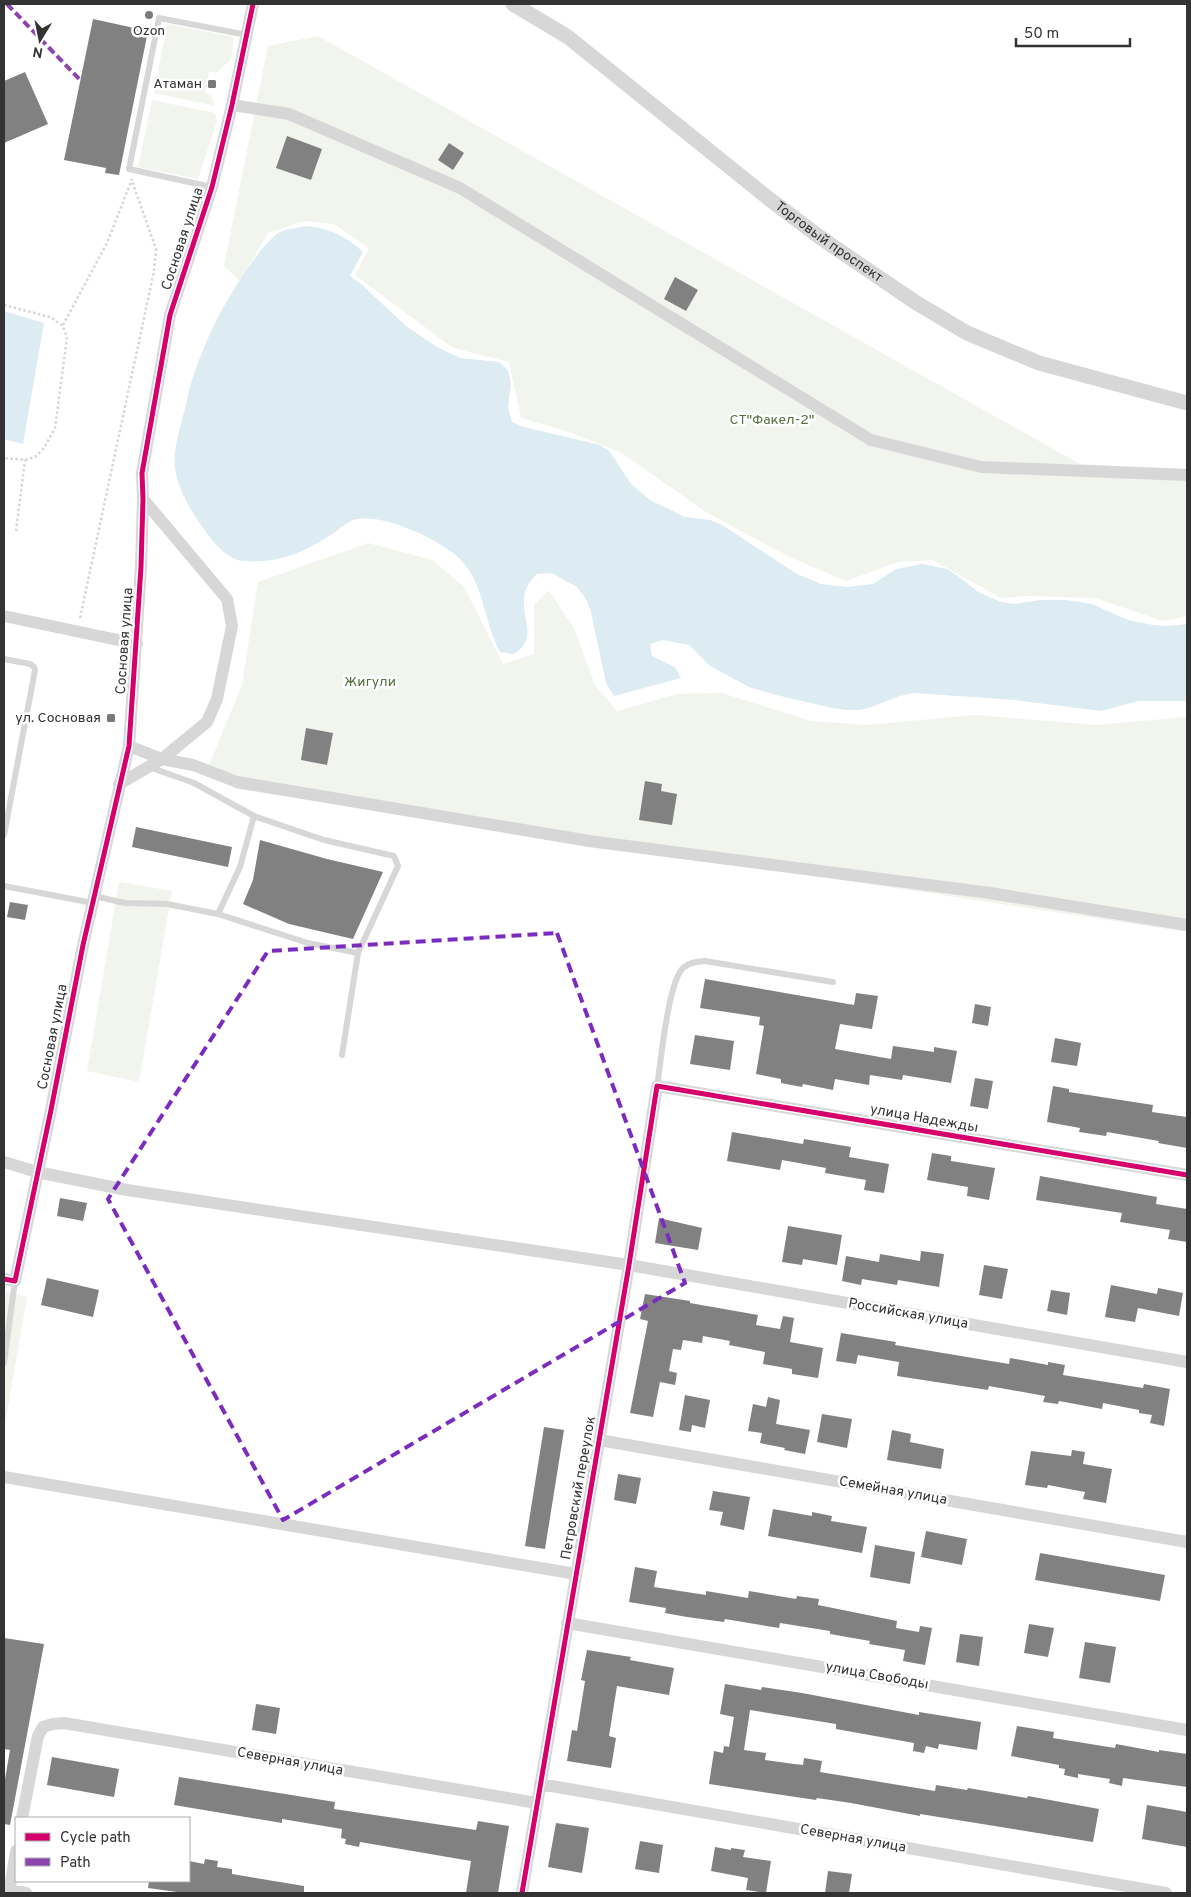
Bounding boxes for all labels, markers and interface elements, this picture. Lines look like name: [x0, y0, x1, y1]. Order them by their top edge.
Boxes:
marker: Ozon: [143, 9, 155, 21]
north arrow: [15, 15, 65, 65]
scale bar: [1016, 15, 1130, 47]
place label: Ozon: [133, 23, 165, 40]
text: 50 m: [1024, 25, 1059, 44]
text: N: [32, 42, 44, 61]
place label: Атаман: [153, 76, 202, 93]
marker: Атаман: [206, 78, 218, 90]
street label: Сосновая улица: [158, 185, 208, 293]
street label: Торговый проспект: [772, 198, 886, 286]
park label: СТ"Факел-2": [730, 412, 814, 429]
street label: Сосновая улица: [113, 587, 137, 695]
park label: Жигули: [344, 674, 396, 691]
place label: ул. Сосновая: [15, 710, 101, 727]
marker: ул. Сосновая: [105, 712, 117, 724]
street label: Сосновая улица: [34, 983, 72, 1091]
street label: улица Надежды: [869, 1101, 979, 1137]
street label: Российская улица: [847, 1295, 969, 1333]
street label: Петровский переулок: [558, 1415, 600, 1561]
street label: Семейная улица: [838, 1473, 948, 1509]
street label: улица Свободы: [824, 1659, 930, 1693]
street label: Северная улица: [236, 1744, 344, 1780]
legend: [15, 1817, 190, 1882]
street label: Северная улица: [799, 1821, 907, 1857]
text: Cycle path: [60, 1829, 131, 1848]
text: Path: [60, 1854, 91, 1873]

